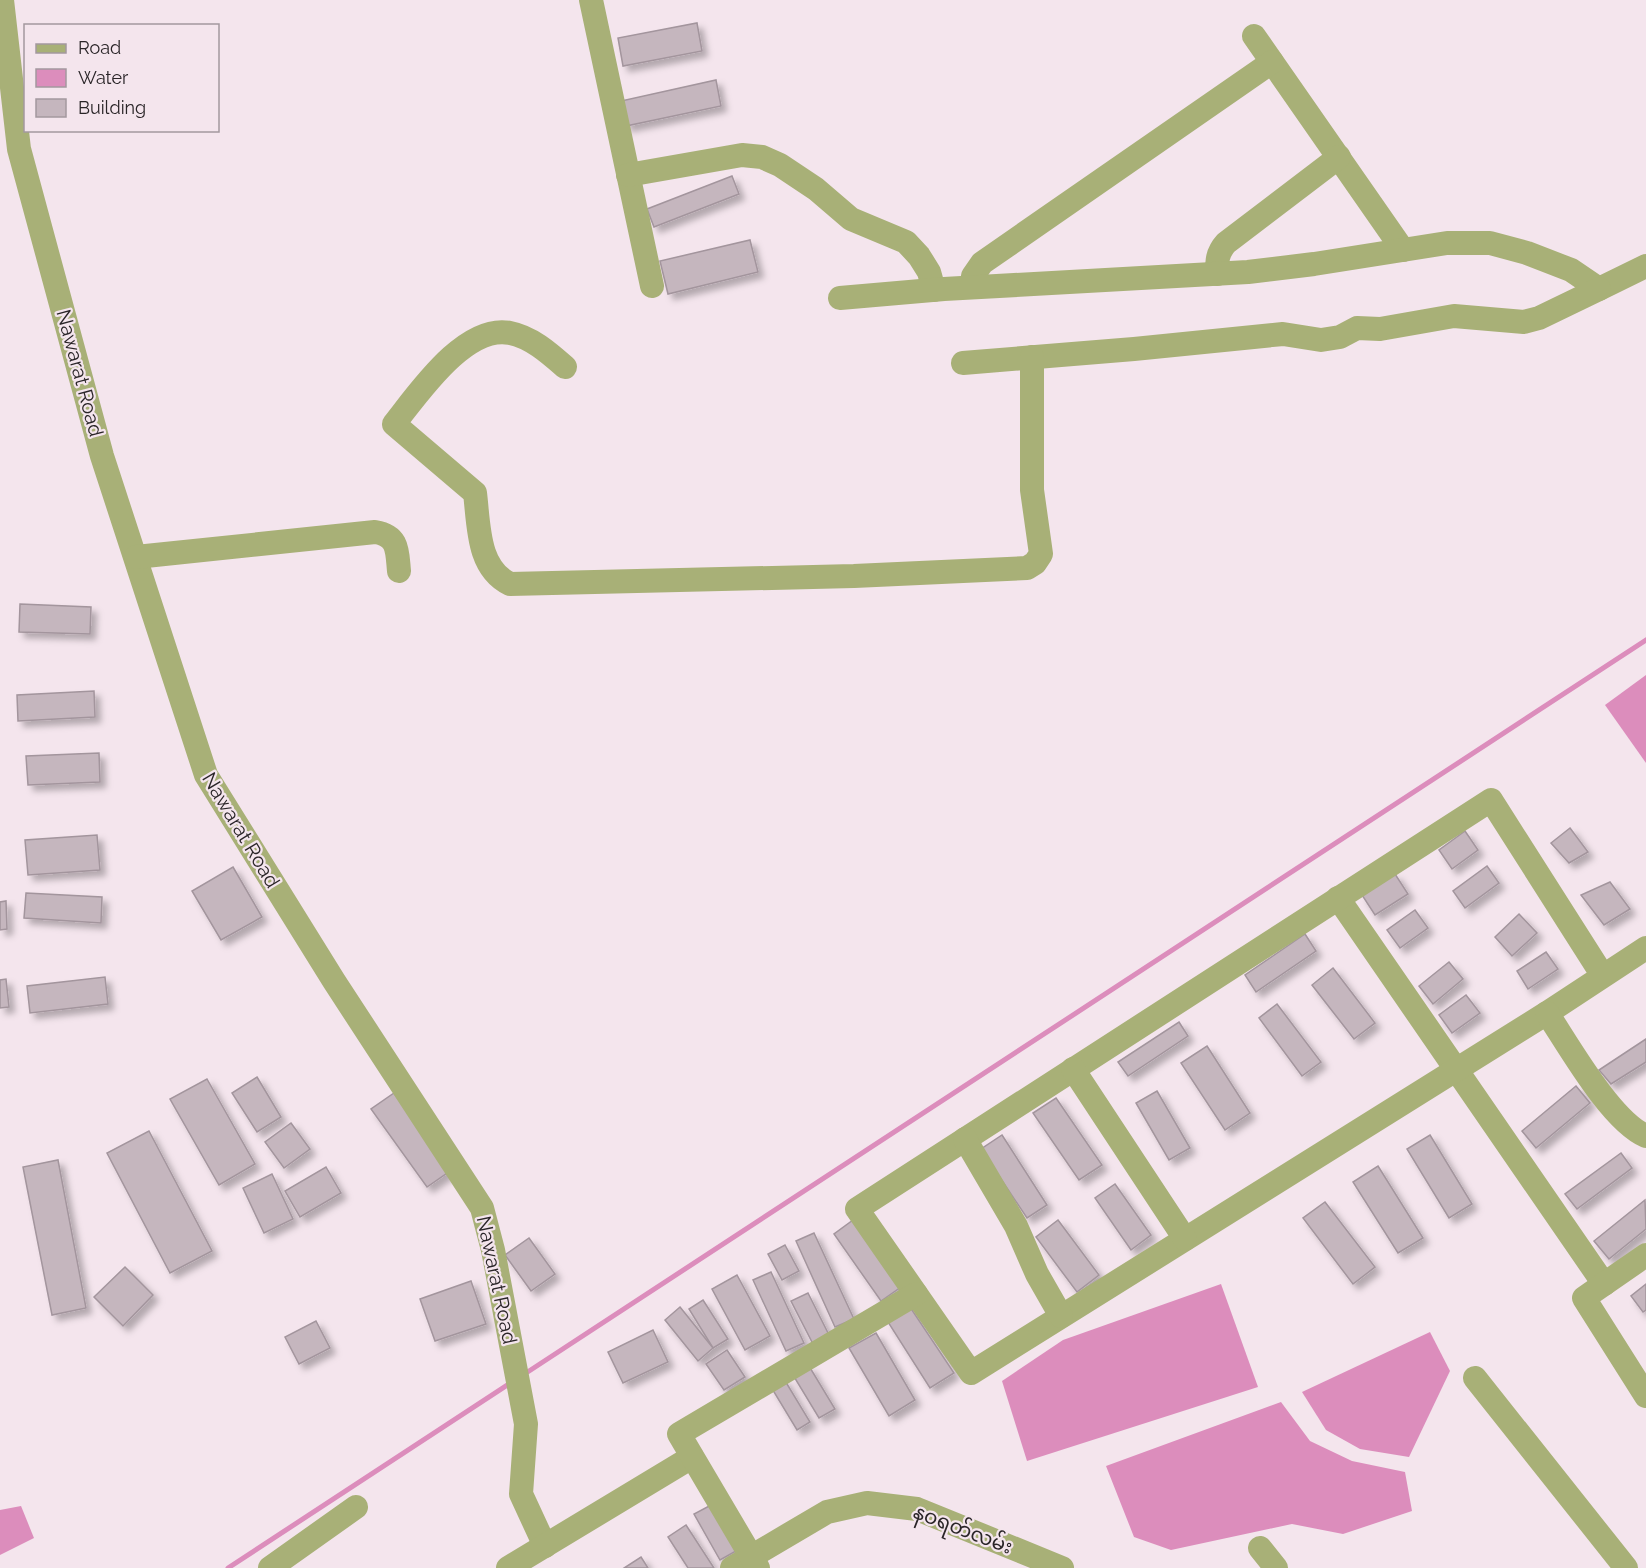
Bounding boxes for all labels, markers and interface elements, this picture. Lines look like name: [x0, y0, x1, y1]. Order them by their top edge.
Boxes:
legend: [24, 24, 219, 132]
text: Road: [78, 37, 121, 58]
text: Water: [78, 67, 129, 88]
text: Building: [78, 97, 146, 118]
street label: Nawarat Road: [52, 307, 108, 439]
street label: Nawarat Road: [197, 768, 285, 892]
street label: Nawarat Road: [472, 1214, 522, 1346]
street label: နဝရတ်လမ်း: [909, 1497, 1017, 1563]

